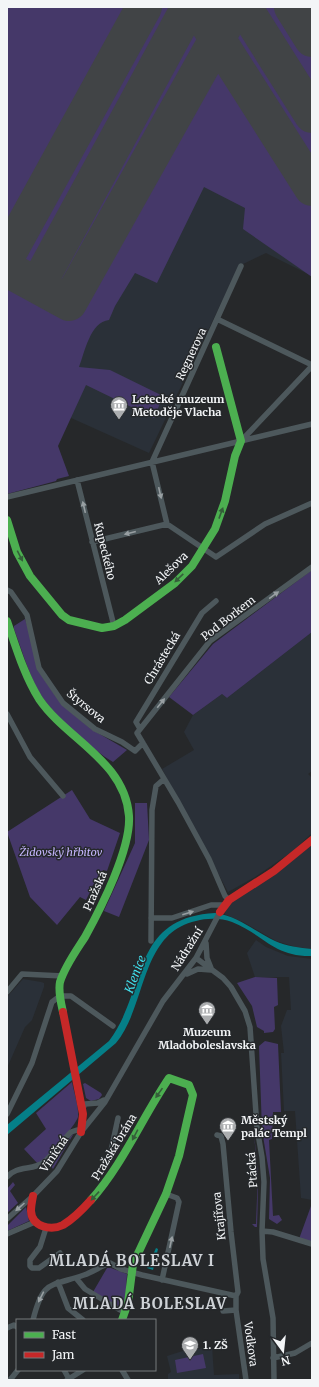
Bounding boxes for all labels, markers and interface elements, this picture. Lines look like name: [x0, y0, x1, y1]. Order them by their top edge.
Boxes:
street label: Regnerova: [173, 325, 209, 382]
place label: Letecké muzeum Metoděje Vlacha: [132, 392, 224, 419]
museum icon: Letecké muzeum Metoděje Vlacha: [109, 395, 129, 420]
one-way arrow: [157, 487, 163, 499]
one-way arrow: [80, 501, 86, 513]
one-way arrow: [218, 507, 224, 519]
street label: Kupeckého: [91, 521, 119, 582]
one-way arrow: [124, 531, 136, 537]
street label: Alešova: [151, 549, 191, 588]
one-way arrow: [17, 550, 23, 562]
one-way arrow: [174, 573, 184, 583]
one-way arrow: [269, 591, 280, 599]
street label: Pod Borkem: [198, 592, 258, 643]
street label: Chrástecká: [141, 629, 183, 687]
street label: Štyrsova: [64, 686, 108, 726]
one-way arrow: [157, 697, 165, 708]
park label: Židovský hřbitov: [19, 845, 103, 859]
street label: Pražská: [80, 869, 110, 913]
one-way arrow: [182, 910, 194, 916]
street label: Nádražní: [168, 924, 206, 973]
water label: Klenice: [121, 953, 149, 996]
museum icon: Muzeum Mladoboleslavska: [197, 1000, 217, 1025]
place label: Muzeum Mladoboleslavska: [158, 1025, 256, 1052]
one-way arrow: [155, 1088, 163, 1098]
street label: Pražská brána: [89, 1111, 139, 1183]
place label: Městský palác Templ: [241, 1113, 307, 1140]
museum icon: Městský palác Templ: [218, 1116, 238, 1141]
one-way arrow: [131, 1130, 138, 1141]
street label: Viničná: [36, 1133, 71, 1175]
street label: Ptácká: [244, 1152, 260, 1188]
one-way arrow: [91, 1191, 100, 1201]
street label: Krajířova: [209, 1191, 228, 1241]
one-way arrow: [15, 1202, 25, 1212]
one-way arrow: [168, 1236, 174, 1249]
district label: MLADÁ BOLESLAV I: [49, 1250, 215, 1270]
one-way arrow: [37, 1291, 44, 1303]
district label: MLADÁ BOLESLAV: [73, 1293, 227, 1313]
legend: [16, 1319, 156, 1371]
street label: Vodkova: [241, 1320, 261, 1367]
text: Fast: [52, 1327, 76, 1342]
north arrow: [263, 1331, 303, 1371]
school or university icon: 1. ZŠ: [180, 1335, 200, 1360]
place label: 1. ZŠ: [203, 1338, 228, 1352]
text: Jam: [51, 1347, 75, 1362]
text: N: [279, 1353, 292, 1369]

